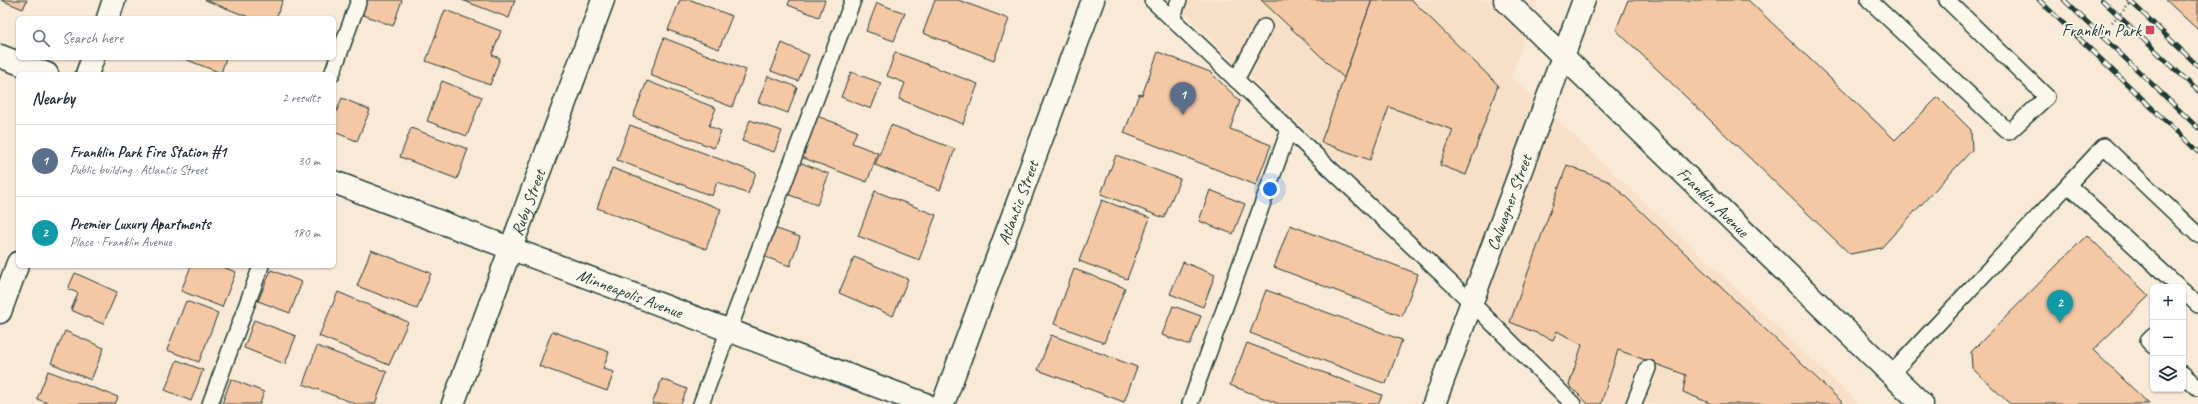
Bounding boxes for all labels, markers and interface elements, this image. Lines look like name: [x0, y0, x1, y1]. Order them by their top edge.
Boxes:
search box: [16, 16, 336, 60]
place label: Franklin Park: [2062, 20, 2143, 41]
marker: Franklin Park: [2144, 24, 2156, 36]
icon: search: [30, 27, 52, 49]
text: Search here: [62, 29, 123, 48]
pin: 1: [1170, 82, 1196, 115]
text: Nearby: [32, 88, 75, 109]
text: 2 results: [282, 90, 320, 106]
text: Franklin Park Fire Station #1: [70, 143, 226, 162]
street label: Calwagner Street: [1482, 150, 1537, 253]
text: 1: [42, 153, 48, 169]
text: 30 m: [298, 153, 320, 169]
street label: Atlantic Street: [993, 155, 1044, 247]
text: Public building · Atlantic Street: [70, 162, 207, 178]
street label: Franklin Avenue: [1673, 162, 1755, 242]
street label: Ruby Street: [506, 164, 550, 238]
your location: [1260, 179, 1280, 199]
text: Premier Luxury Apartments: [70, 215, 211, 234]
text: 2: [42, 225, 48, 241]
text: 180 m: [292, 225, 320, 241]
text: Place · Franklin Avenue: [70, 234, 172, 250]
street label: Minneapolis Avenue: [574, 264, 687, 323]
map controls: [2150, 284, 2186, 392]
button: +: [2150, 284, 2186, 320]
pin: 2: [2047, 290, 2073, 323]
button: −: [2150, 320, 2186, 356]
button: layers: [2150, 356, 2186, 392]

